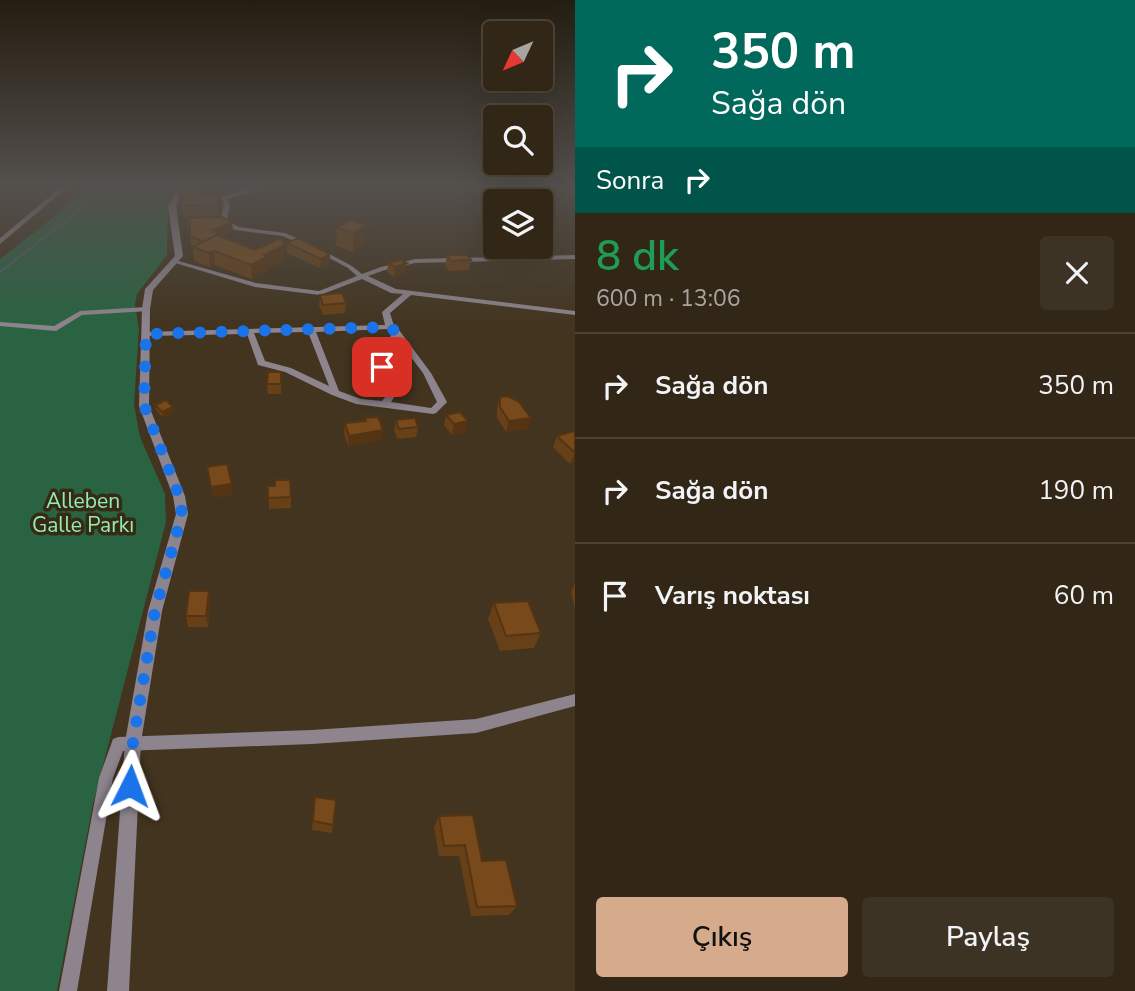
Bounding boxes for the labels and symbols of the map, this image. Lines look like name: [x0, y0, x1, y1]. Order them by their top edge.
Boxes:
north arrow: [483, 21, 553, 91]
pin: [352, 337, 412, 397]
park label: Alleben Galle Parkı: [32, 487, 134, 539]
position arrow: [93, 749, 167, 823]

